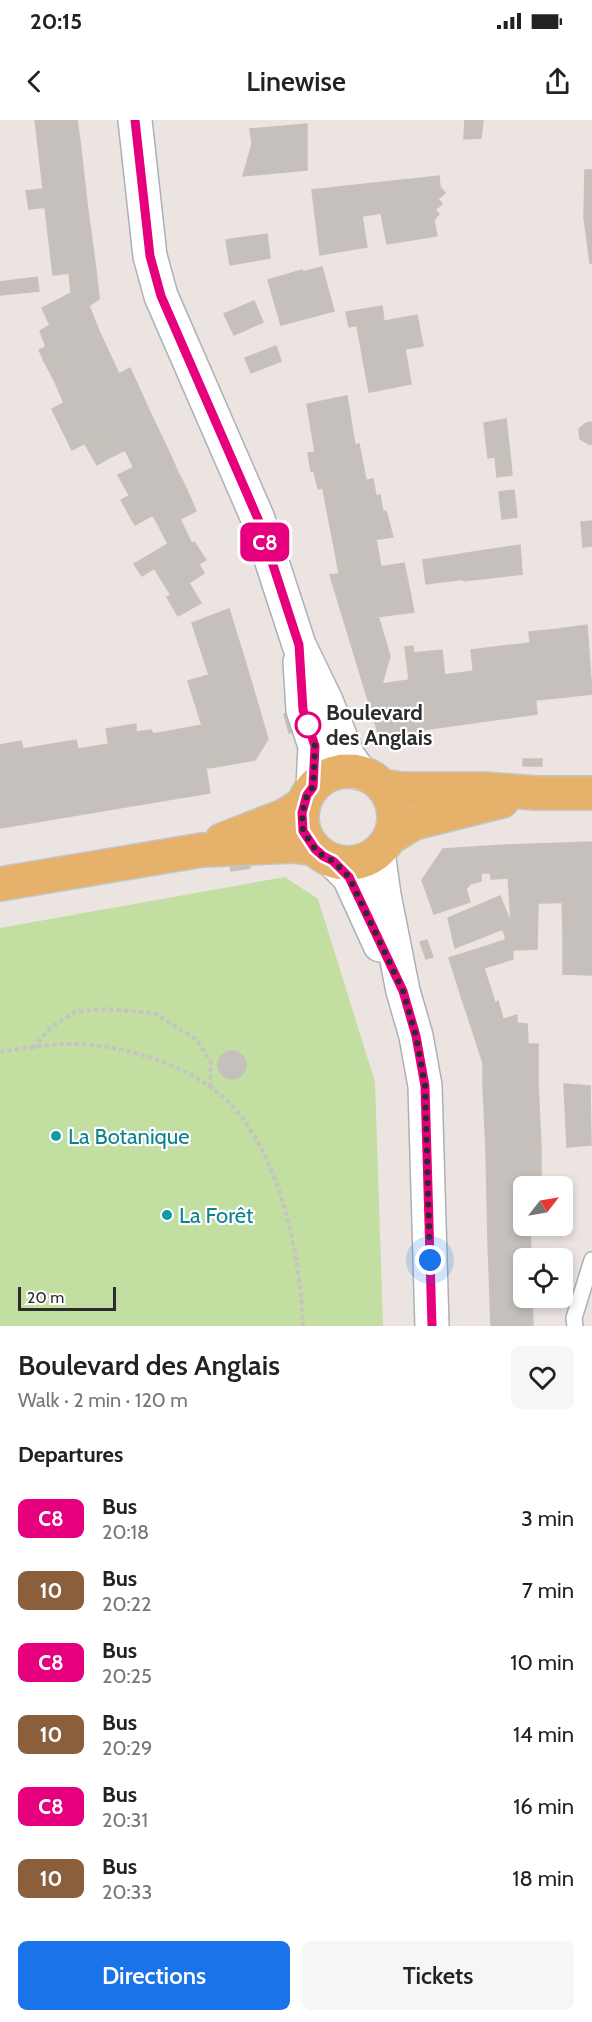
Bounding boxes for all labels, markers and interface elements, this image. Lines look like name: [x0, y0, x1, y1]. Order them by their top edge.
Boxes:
text: 20:15: [30, 8, 82, 35]
icon: back: [18, 65, 51, 98]
text: Linewise: [246, 65, 346, 98]
icon: share: [541, 65, 574, 98]
line badge: C8: [238, 522, 292, 562]
text: C8: [252, 530, 278, 555]
place label: Boulevard des Anglais: [326, 699, 432, 751]
marker: Boulevard des Anglais: [295, 712, 321, 738]
place label: La Botanique: [68, 1123, 190, 1150]
marker: La Botanique: [49, 1129, 63, 1143]
north arrow: [513, 1176, 573, 1236]
map controls: [513, 1176, 573, 1308]
place label: La Forêt: [179, 1202, 254, 1229]
marker: La Forêt: [160, 1208, 174, 1222]
your location: [415, 1245, 445, 1275]
button: locate: [513, 1248, 573, 1308]
scale bar: [18, 1284, 116, 1312]
text: 20 m: [27, 1288, 64, 1307]
button: heart: [511, 1346, 574, 1409]
text: Boulevard des Anglais: [18, 1348, 280, 1382]
text: Walk · 2 min · 120 m: [18, 1388, 188, 1412]
text: Departures: [18, 1441, 123, 1468]
text: Bus: [102, 1493, 137, 1520]
text: 3 min: [521, 1505, 574, 1532]
text: C8: [38, 1506, 64, 1531]
text: 20:18: [102, 1520, 149, 1544]
text: Bus: [102, 1565, 137, 1592]
text: 7 min: [522, 1577, 574, 1604]
text: 10: [40, 1578, 62, 1603]
text: 20:22: [102, 1592, 152, 1616]
text: Bus: [102, 1637, 137, 1664]
text: 10 min: [510, 1649, 574, 1676]
text: C8: [38, 1650, 64, 1675]
text: 20:25: [102, 1664, 152, 1688]
text: Bus: [102, 1709, 137, 1736]
text: 14 min: [513, 1721, 574, 1748]
text: 10: [40, 1722, 62, 1747]
text: 20:29: [102, 1736, 152, 1760]
text: Bus: [102, 1781, 137, 1808]
text: 16 min: [513, 1793, 574, 1820]
text: C8: [38, 1794, 64, 1819]
text: 20:31: [102, 1808, 148, 1832]
text: Bus: [102, 1853, 137, 1880]
text: 18 min: [512, 1865, 574, 1892]
text: 10: [40, 1866, 62, 1891]
text: 20:33: [102, 1880, 152, 1904]
button: Directions: [18, 1941, 290, 2010]
button: Tickets: [302, 1941, 574, 2010]

